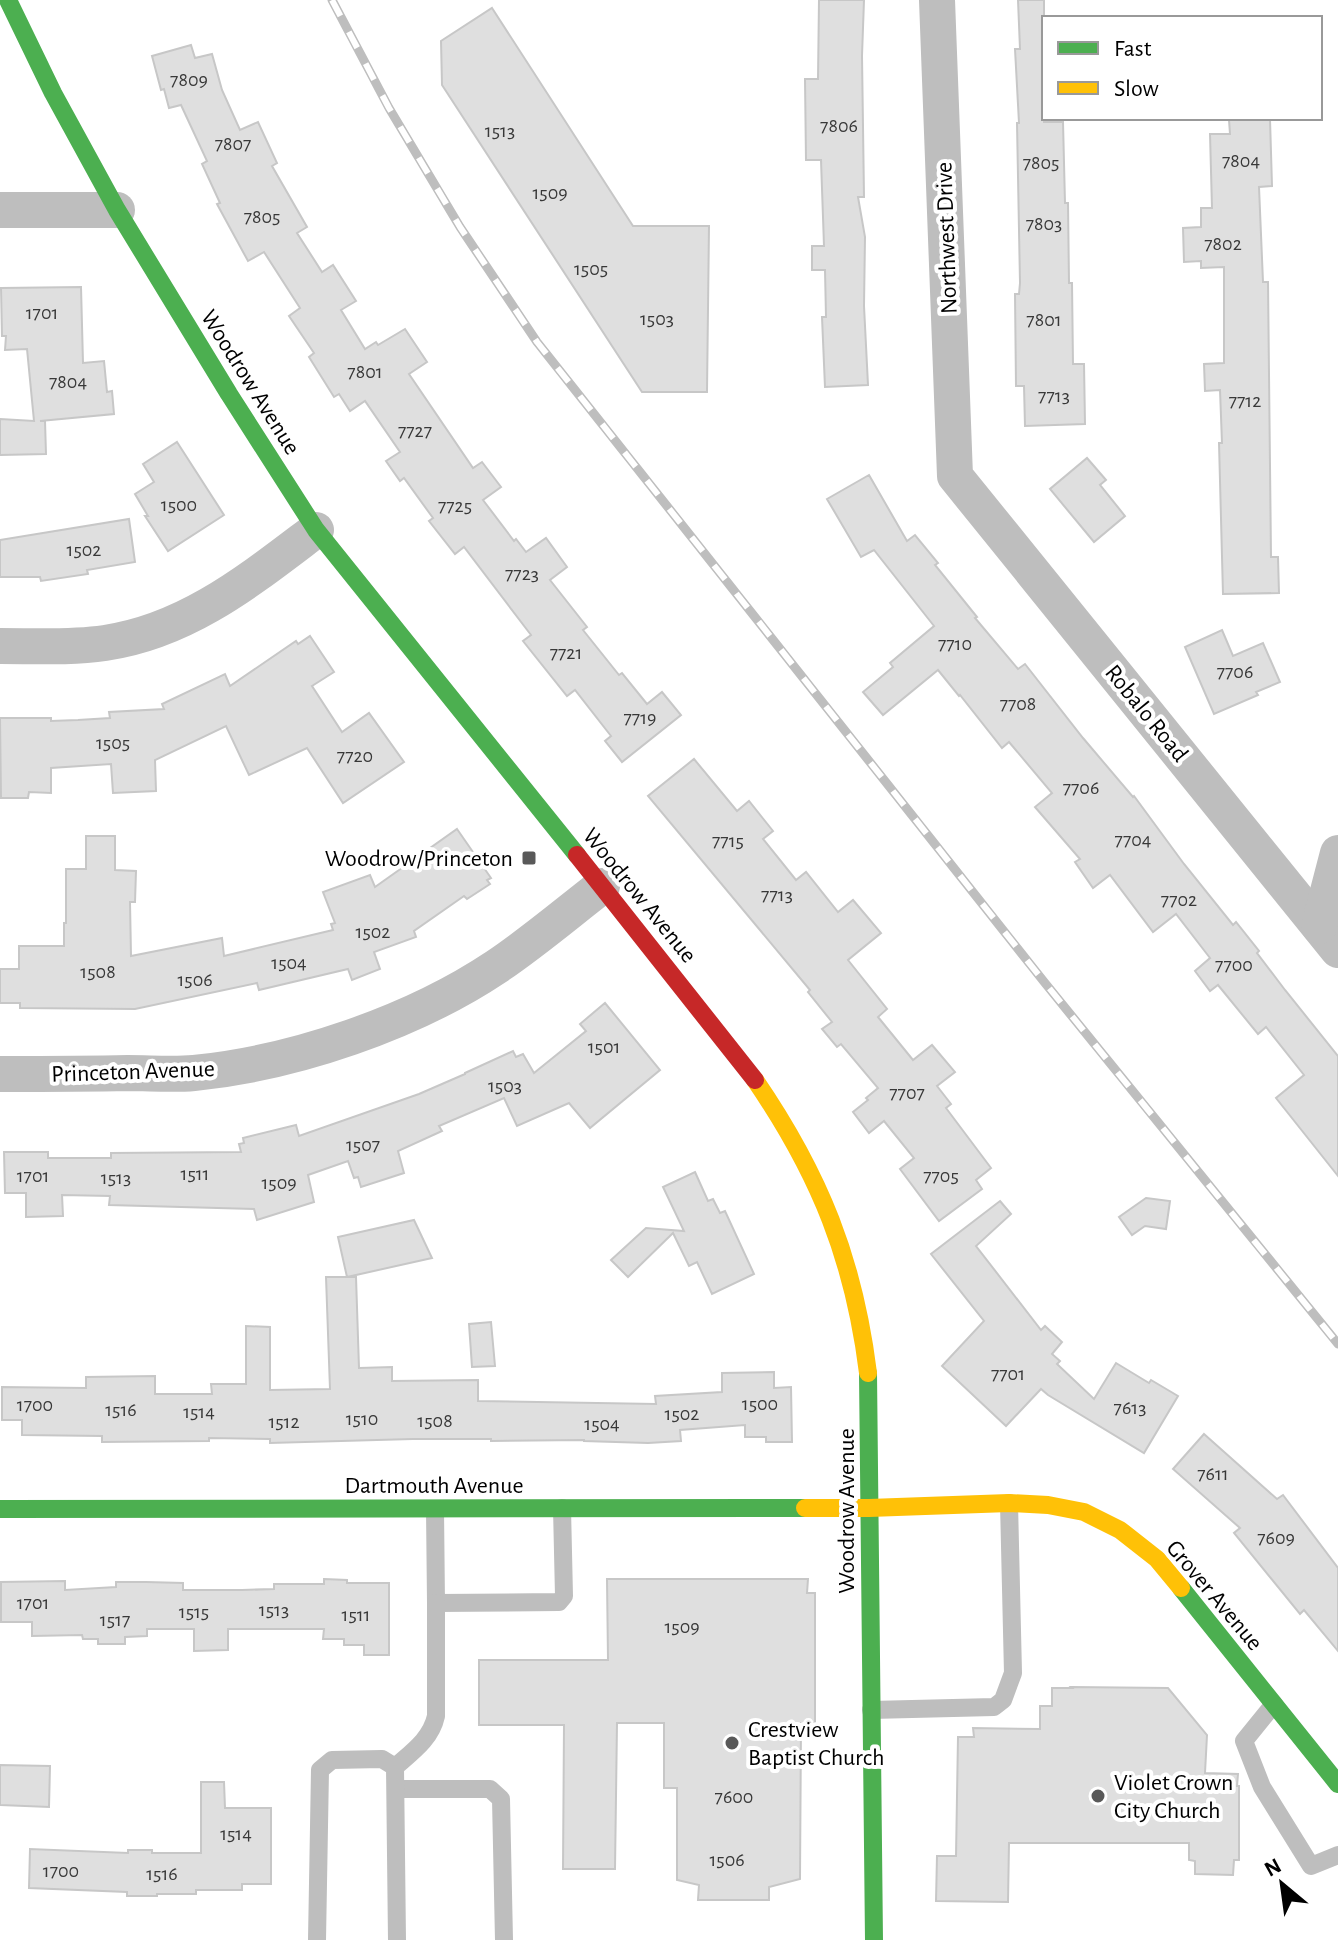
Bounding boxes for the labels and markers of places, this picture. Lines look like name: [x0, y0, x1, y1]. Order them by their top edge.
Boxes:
place label: Woodrow/Princeton: [325, 847, 513, 871]
marker: Woodrow/Princeton: [520, 849, 538, 867]
place label: Crestview Baptist Church: [748, 1718, 885, 1770]
marker: Crestview Baptist Church: [723, 1734, 741, 1752]
place label: Violet Crown City Church: [1114, 1771, 1233, 1823]
marker: Violet Crown City Church: [1089, 1787, 1107, 1805]

